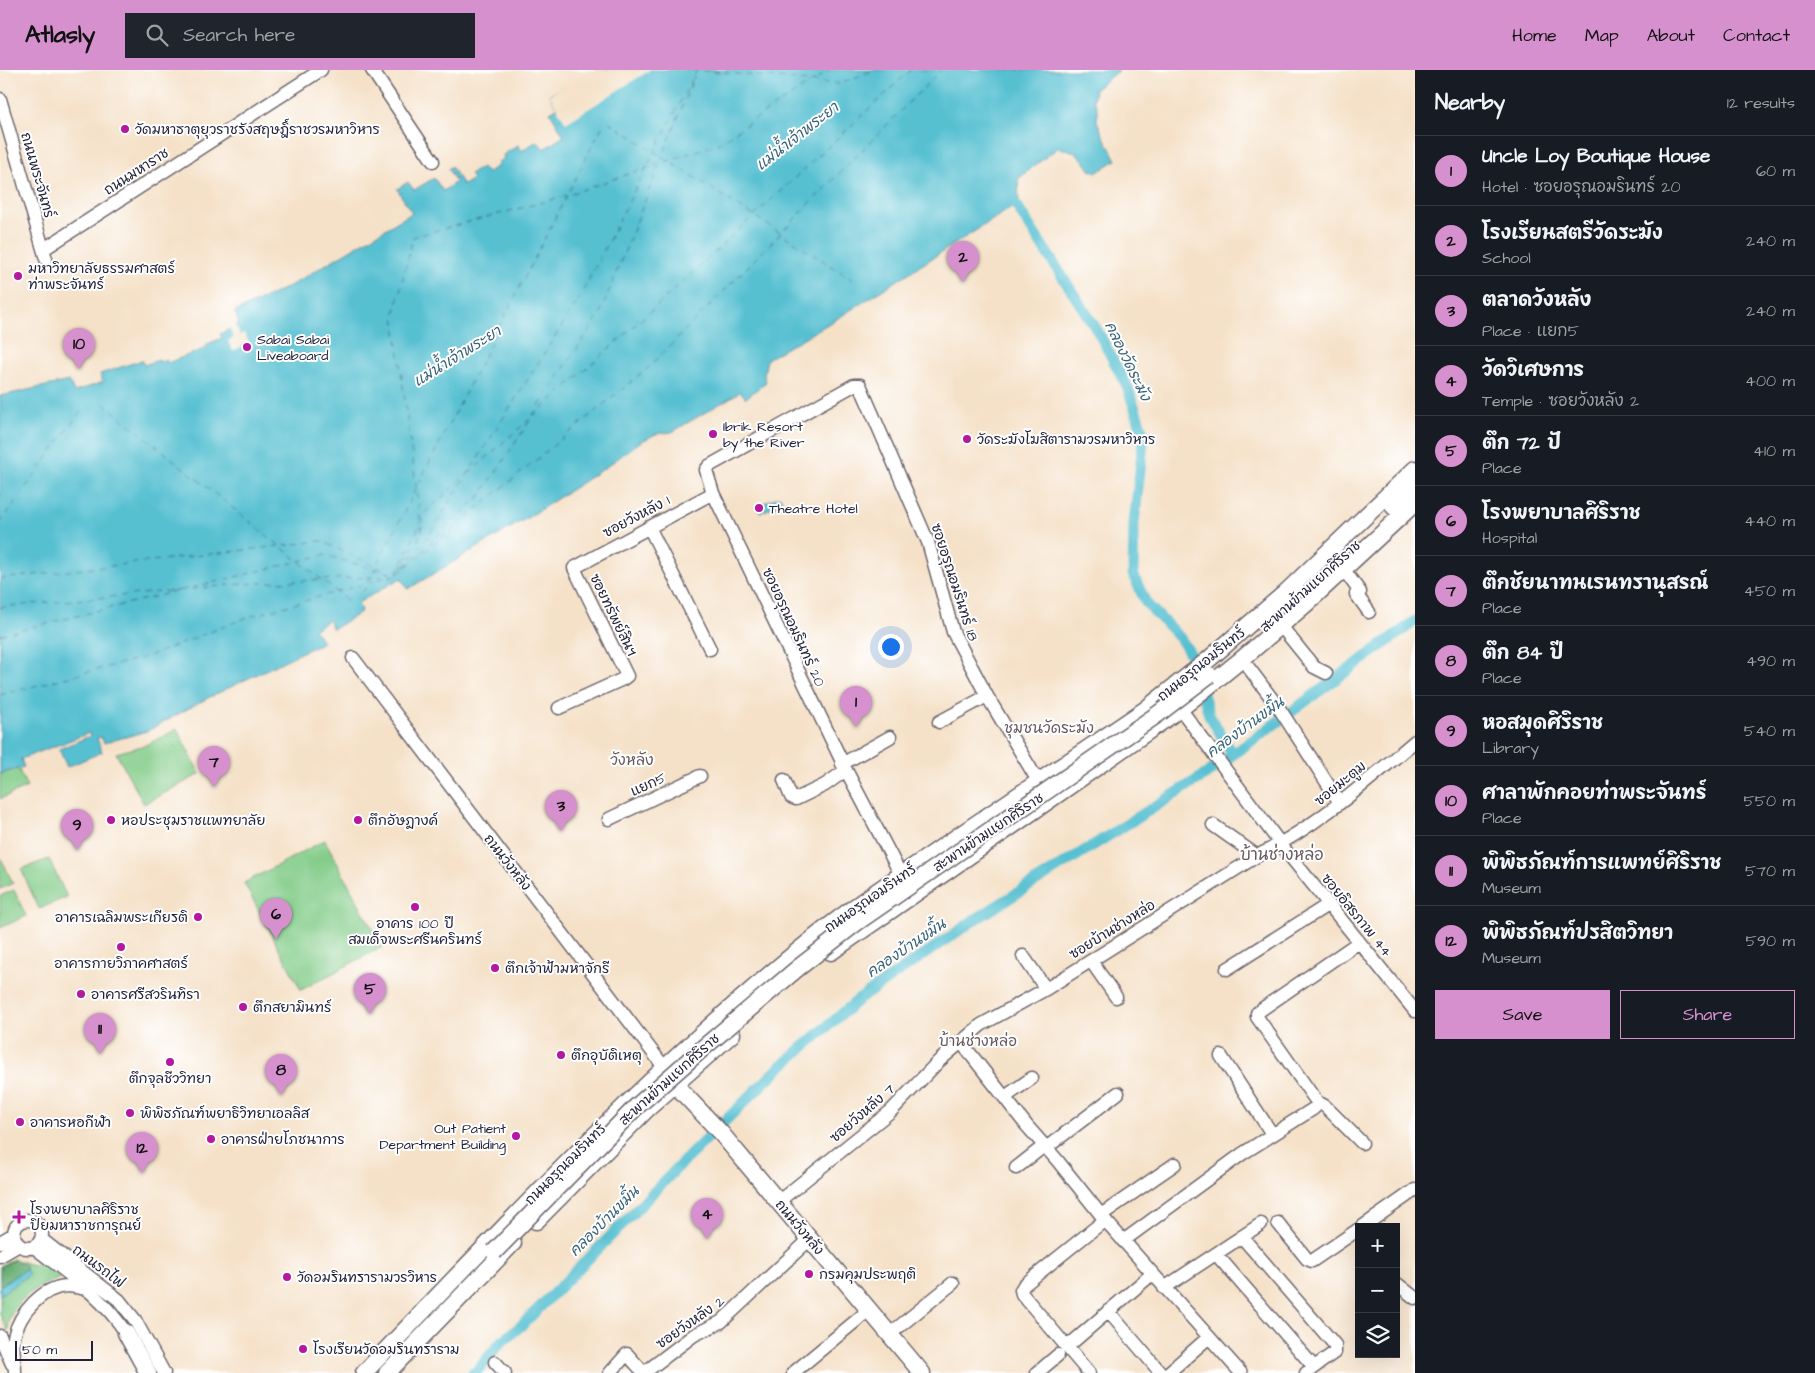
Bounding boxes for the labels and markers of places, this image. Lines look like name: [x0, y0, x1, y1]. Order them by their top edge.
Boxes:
place label: วัดมหาธาตุยุวราชรังสฤษฎิ์ราชวรมหาวิหาร: [135, 118, 380, 140]
marker: วัดมหาธาตุยุวราชรังสฤษฎิ์ราชวรมหาวิหาร: [119, 123, 131, 135]
pin: 2: [947, 241, 979, 282]
place label: มหาวิทยาลัยธรรมศาสตร์ ท่าพระจันทร์: [28, 259, 175, 295]
marker: มหาวิทยาลัยธรรมศาสตร์ ท่าพระจันทร์: [12, 270, 24, 282]
pin: 10: [63, 328, 95, 369]
place label: Sabai Sabai Liveaboard: [257, 330, 329, 366]
marker: Sabai Sabai Liveaboard: [241, 341, 253, 353]
place label: Ibrik Resort by the River: [723, 417, 805, 453]
marker: Ibrik Resort by the River: [707, 428, 719, 440]
place label: วัดระฆังโฆสิตารามวรมหาวิหาร: [977, 430, 1156, 450]
marker: วัดระฆังโฆสิตารามวรมหาวิหาร: [961, 433, 973, 445]
place label: Theatre Hotel: [769, 499, 858, 519]
marker: Theatre Hotel: [753, 502, 765, 514]
pin: 1: [840, 686, 872, 727]
pin: 7: [198, 746, 230, 787]
pin: 3: [545, 790, 577, 831]
pin: 9: [61, 809, 93, 850]
place label: หอประชุมราชแพทยาลัย: [121, 811, 265, 831]
place label: ตึกอัษฎางค์: [368, 811, 438, 831]
marker: หอประชุมราชแพทยาลัย: [105, 814, 117, 826]
marker: ตึกอัษฎางค์: [352, 814, 364, 826]
pin: 6: [260, 898, 292, 939]
marker: อาคาร 100 ปี สมเด็จพระศรีนครินทร์: [409, 901, 421, 913]
place label: อาคารเฉลิมพระเกียรติ: [55, 908, 188, 928]
marker: อาคารเฉลิมพระเกียรติ: [192, 911, 204, 923]
place label: อาคาร 100 ปี สมเด็จพระศรีนครินทร์: [348, 914, 482, 950]
marker: อาคารกายวิภาคศาสตร์: [115, 941, 127, 953]
place label: อาคารกายวิภาคศาสตร์: [54, 954, 188, 974]
place label: ตึกเจ้าฟ้ามหาจักรี: [505, 959, 610, 979]
marker: ตึกเจ้าฟ้ามหาจักรี: [489, 962, 501, 974]
pin: 5: [354, 973, 386, 1014]
place label: อาคารศรีสวรินทิรา: [91, 985, 200, 1005]
marker: อาคารศรีสวรินทิรา: [75, 988, 87, 1000]
place label: ตึกสยามินทร์: [253, 998, 332, 1018]
marker: ตึกสยามินทร์: [237, 1001, 249, 1013]
pin: 11: [84, 1013, 116, 1054]
place label: ตึกอุบัติเหตุ: [571, 1046, 642, 1066]
marker: ตึกอุบัติเหตุ: [555, 1049, 567, 1061]
pin: 8: [265, 1054, 297, 1095]
marker: ตึกจุลชีววิทยา: [164, 1056, 176, 1068]
place label: ตึกจุลชีววิทยา: [129, 1069, 211, 1089]
place label: พิพิธภัณฑ์พยาธิวิทยาเอลลิส: [140, 1104, 311, 1124]
marker: พิพิธภัณฑ์พยาธิวิทยาเอลลิส: [124, 1107, 136, 1119]
place label: อาคารหอกีฬา: [30, 1113, 111, 1133]
marker: อาคารหอกีฬา: [14, 1116, 26, 1128]
place label: Out Patient Department Building: [379, 1119, 506, 1155]
place label: อาคารฝ่ายโภชนาการ: [221, 1130, 345, 1150]
marker: Out Patient Department Building: [510, 1130, 522, 1142]
pin: 12: [126, 1132, 158, 1173]
marker: อาคารฝ่ายโภชนาการ: [205, 1133, 217, 1145]
pin: 4: [691, 1198, 723, 1239]
place label: โรงพยาบาลศิริราช ปิยมหาราชการุณย์: [30, 1200, 141, 1236]
marker: โรงพยาบาลศิริราช ปิยมหาราชการุณย์: [12, 1210, 26, 1224]
place label: กรมคุมประพฤติ: [819, 1265, 916, 1285]
place label: วัดอมรินทรารามวรวิหาร: [297, 1268, 437, 1288]
marker: กรมคุมประพฤติ: [803, 1268, 815, 1280]
marker: วัดอมรินทรารามวรวิหาร: [281, 1271, 293, 1283]
place label: โรงเรียนวัดอมรินทราราม: [313, 1340, 460, 1360]
marker: โรงเรียนวัดอมรินทราราม: [297, 1343, 309, 1355]

